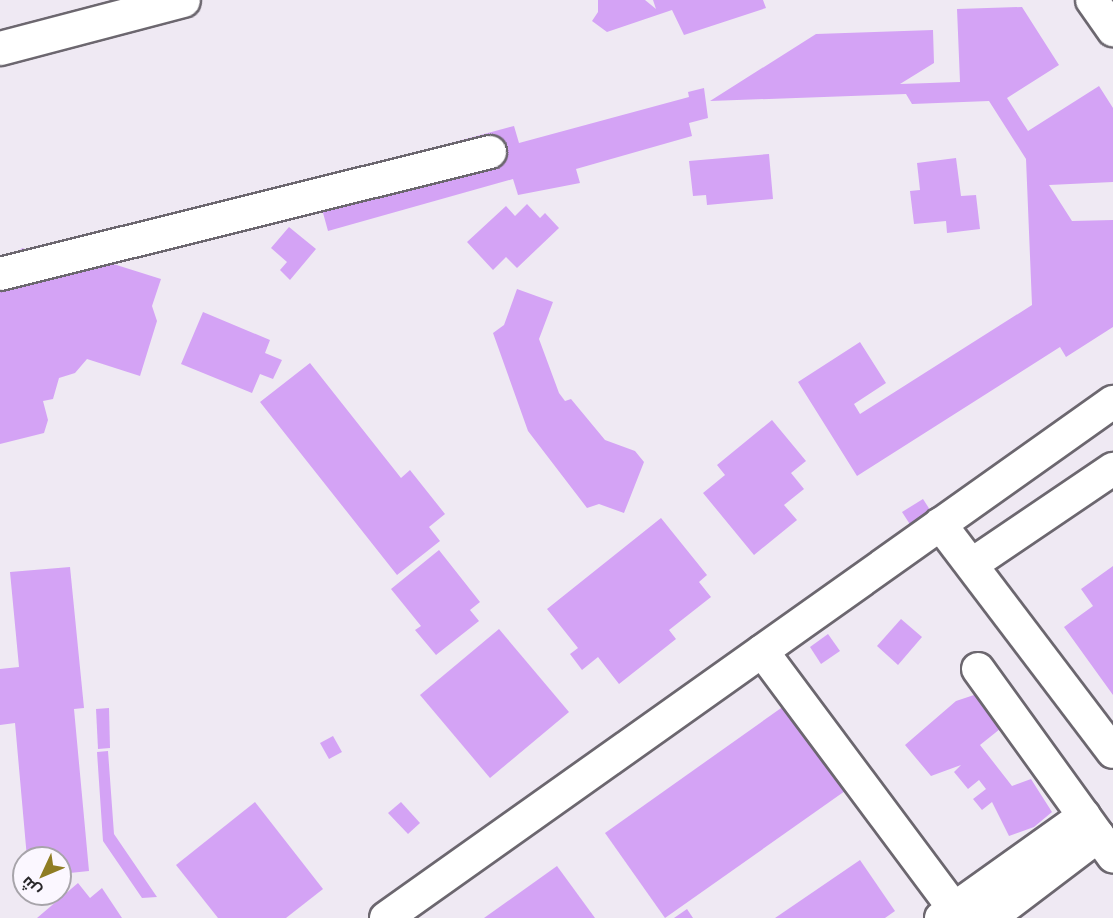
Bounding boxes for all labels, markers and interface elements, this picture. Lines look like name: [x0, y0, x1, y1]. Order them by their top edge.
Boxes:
north arrow: [12, 846, 72, 906]
text: ش: [16, 873, 45, 901]

